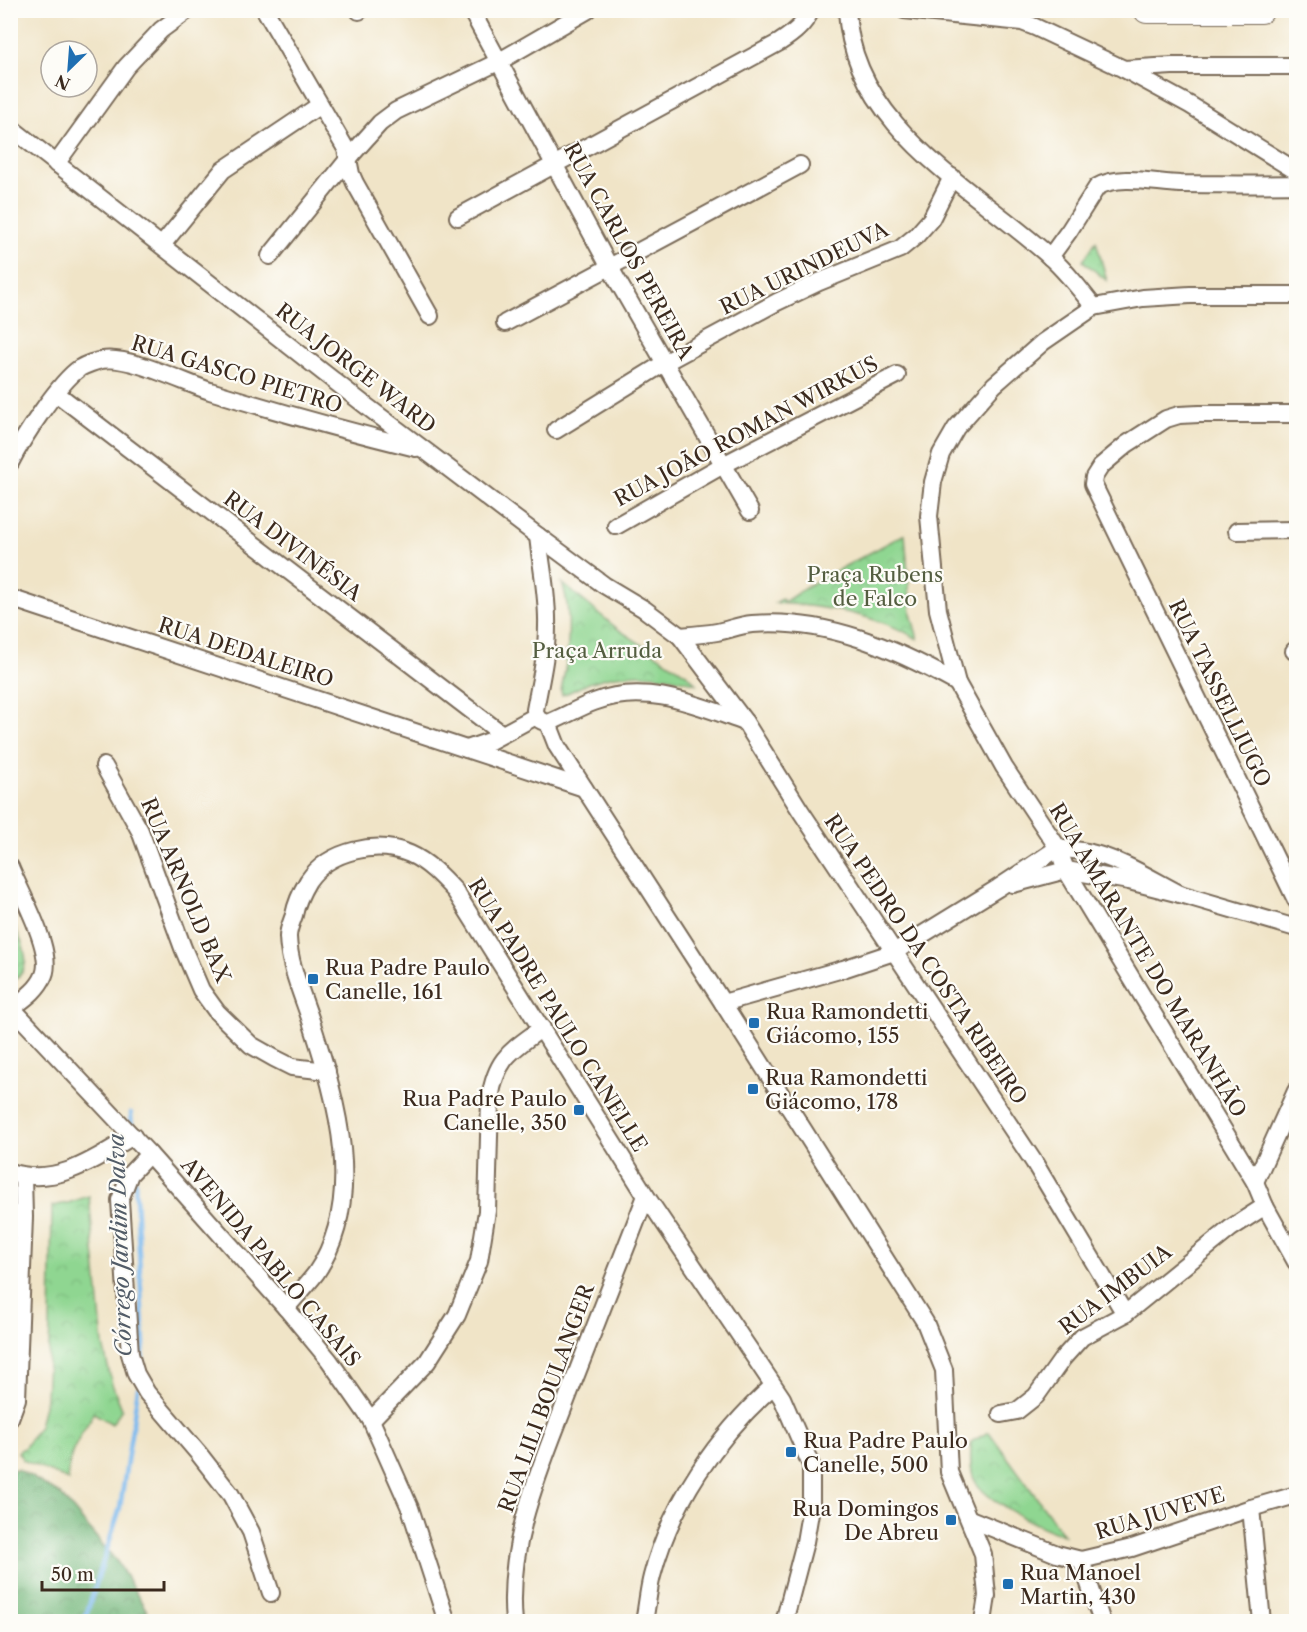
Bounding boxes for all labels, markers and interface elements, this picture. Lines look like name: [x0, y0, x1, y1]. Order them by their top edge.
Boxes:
north arrow: [39, 39, 99, 99]
text: N: [52, 71, 73, 95]
street label: RUA CARLOS PEREIRA: [559, 138, 699, 364]
street label: RUA URINDEUVA: [716, 216, 893, 320]
street label: RUA JORGE WARD: [271, 298, 441, 438]
street label: RUA GASCO PIETRO: [128, 330, 346, 418]
street label: RUA JOÃO ROMAN WIRKUS: [610, 351, 882, 511]
street label: RUA DIVINÉSIA: [219, 486, 367, 606]
park label: Praça Rubens de Falco: [807, 562, 943, 611]
street label: RUA TASSELLIUGO: [1164, 595, 1276, 791]
street label: RUA DEDALEIRO: [155, 612, 337, 692]
park label: Praça Arruda: [532, 638, 663, 663]
street label: RUA ARNOLD BAX: [136, 794, 236, 986]
street label: RUA AMARANTE DO MARANHÃO: [1044, 798, 1252, 1122]
street label: RUA PEDRO DA COSTA RIBEIRO: [819, 809, 1033, 1109]
street label: RUA PADRE PAULO CANELLE: [463, 874, 653, 1156]
place label: Rua Padre Paulo Canelle, 161: [325, 955, 490, 1004]
marker: Rua Padre Paulo Canelle, 161: [306, 972, 320, 986]
place label: Rua Ramondetti Giácomo, 155: [766, 999, 929, 1048]
marker: Rua Ramondetti Giácomo, 155: [747, 1016, 761, 1030]
place label: Rua Ramondetti Giácomo, 178: [765, 1065, 928, 1114]
marker: Rua Ramondetti Giácomo, 178: [746, 1082, 760, 1096]
place label: Rua Padre Paulo Canelle, 350: [402, 1086, 567, 1135]
marker: Rua Padre Paulo Canelle, 350: [572, 1103, 586, 1117]
water label: Córrego Jardim Dalva: [103, 1133, 137, 1357]
street label: AVENIDA PABLO CASAIS: [176, 1152, 366, 1372]
street label: RUA IMBUIA: [1054, 1238, 1176, 1339]
street label: RUA LILI BOULANGER: [493, 1279, 600, 1516]
place label: Rua Padre Paulo Canelle, 500: [803, 1428, 968, 1477]
marker: Rua Padre Paulo Canelle, 500: [784, 1445, 798, 1459]
street label: RUA JUVEVE: [1092, 1481, 1228, 1545]
place label: Rua Domingos De Abreu: [792, 1496, 939, 1545]
marker: Rua Domingos De Abreu: [944, 1513, 958, 1527]
scale bar: [42, 1554, 164, 1592]
place label: Rua Manoel Martin, 430: [1020, 1560, 1141, 1609]
text: 50 m: [51, 1564, 94, 1586]
marker: Rua Manoel Martin, 430: [1001, 1577, 1015, 1591]

